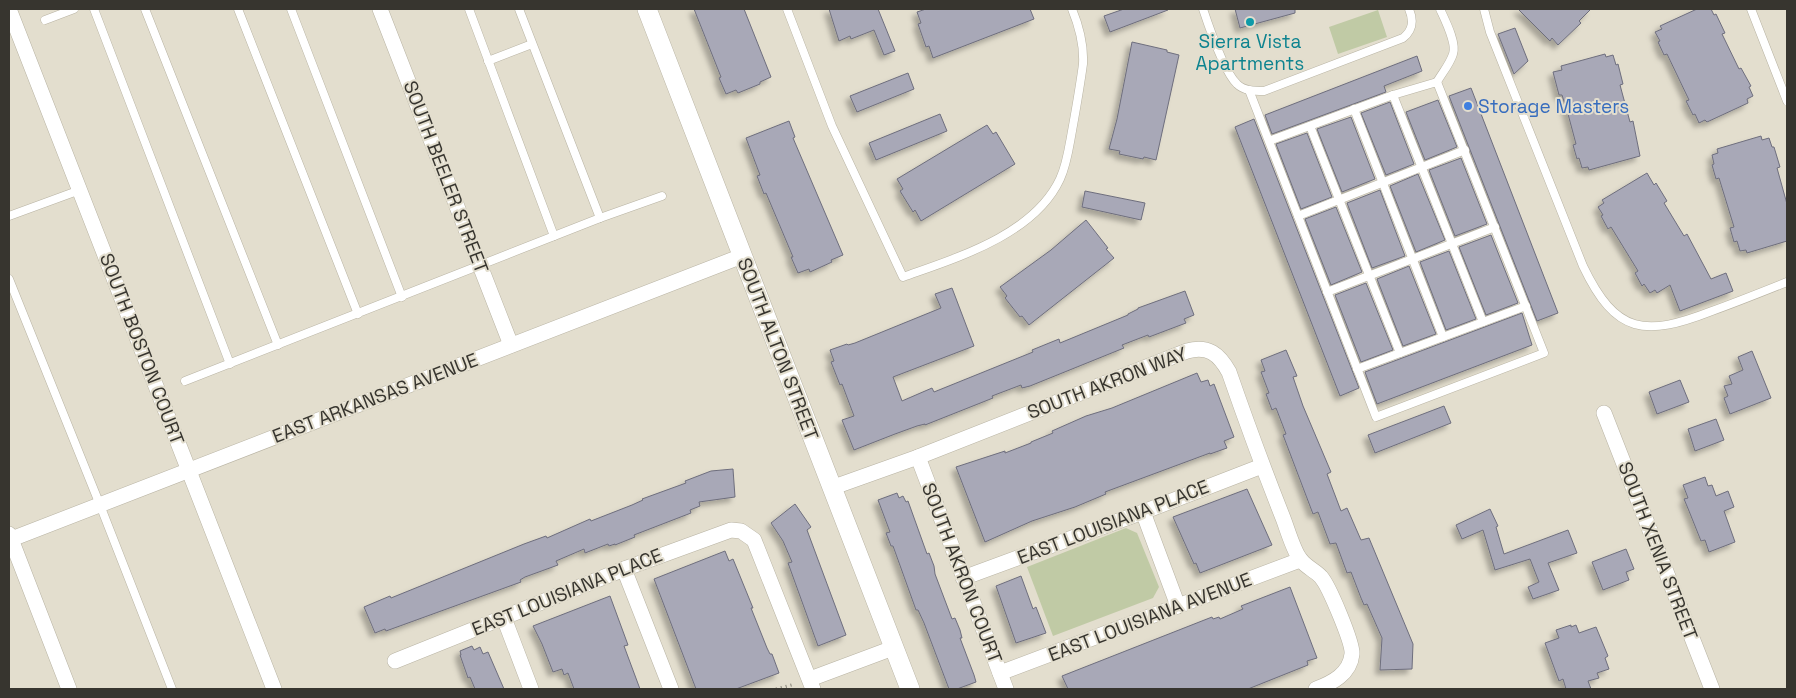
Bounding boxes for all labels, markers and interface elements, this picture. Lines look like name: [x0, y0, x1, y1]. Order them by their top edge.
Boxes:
marker: Sierra Vista Apartments: [1244, 16, 1256, 28]
place label: Sierra Vista Apartments: [1196, 29, 1304, 76]
street label: SOUTH BEELER STREET: [398, 77, 494, 277]
place label: Storage Masters: [1478, 94, 1629, 119]
marker: Storage Masters: [1462, 100, 1474, 112]
street label: SOUTH BOSTON COURT: [94, 250, 190, 448]
street label: SOUTH ALTON STREET: [732, 254, 824, 444]
street label: SOUTH AKRON WAY: [1024, 341, 1191, 425]
street label: EAST ARKANSAS AVENUE: [269, 347, 481, 449]
street label: SOUTH XENIA STREET: [1612, 458, 1704, 644]
street label: EAST LOUISIANA PLACE: [1014, 474, 1212, 570]
street label: SOUTH AKRON COURT: [916, 479, 1008, 667]
street label: EAST LOUISIANA PLACE: [468, 542, 666, 642]
street label: EAST LOUISIANA AVENUE: [1045, 567, 1255, 667]

